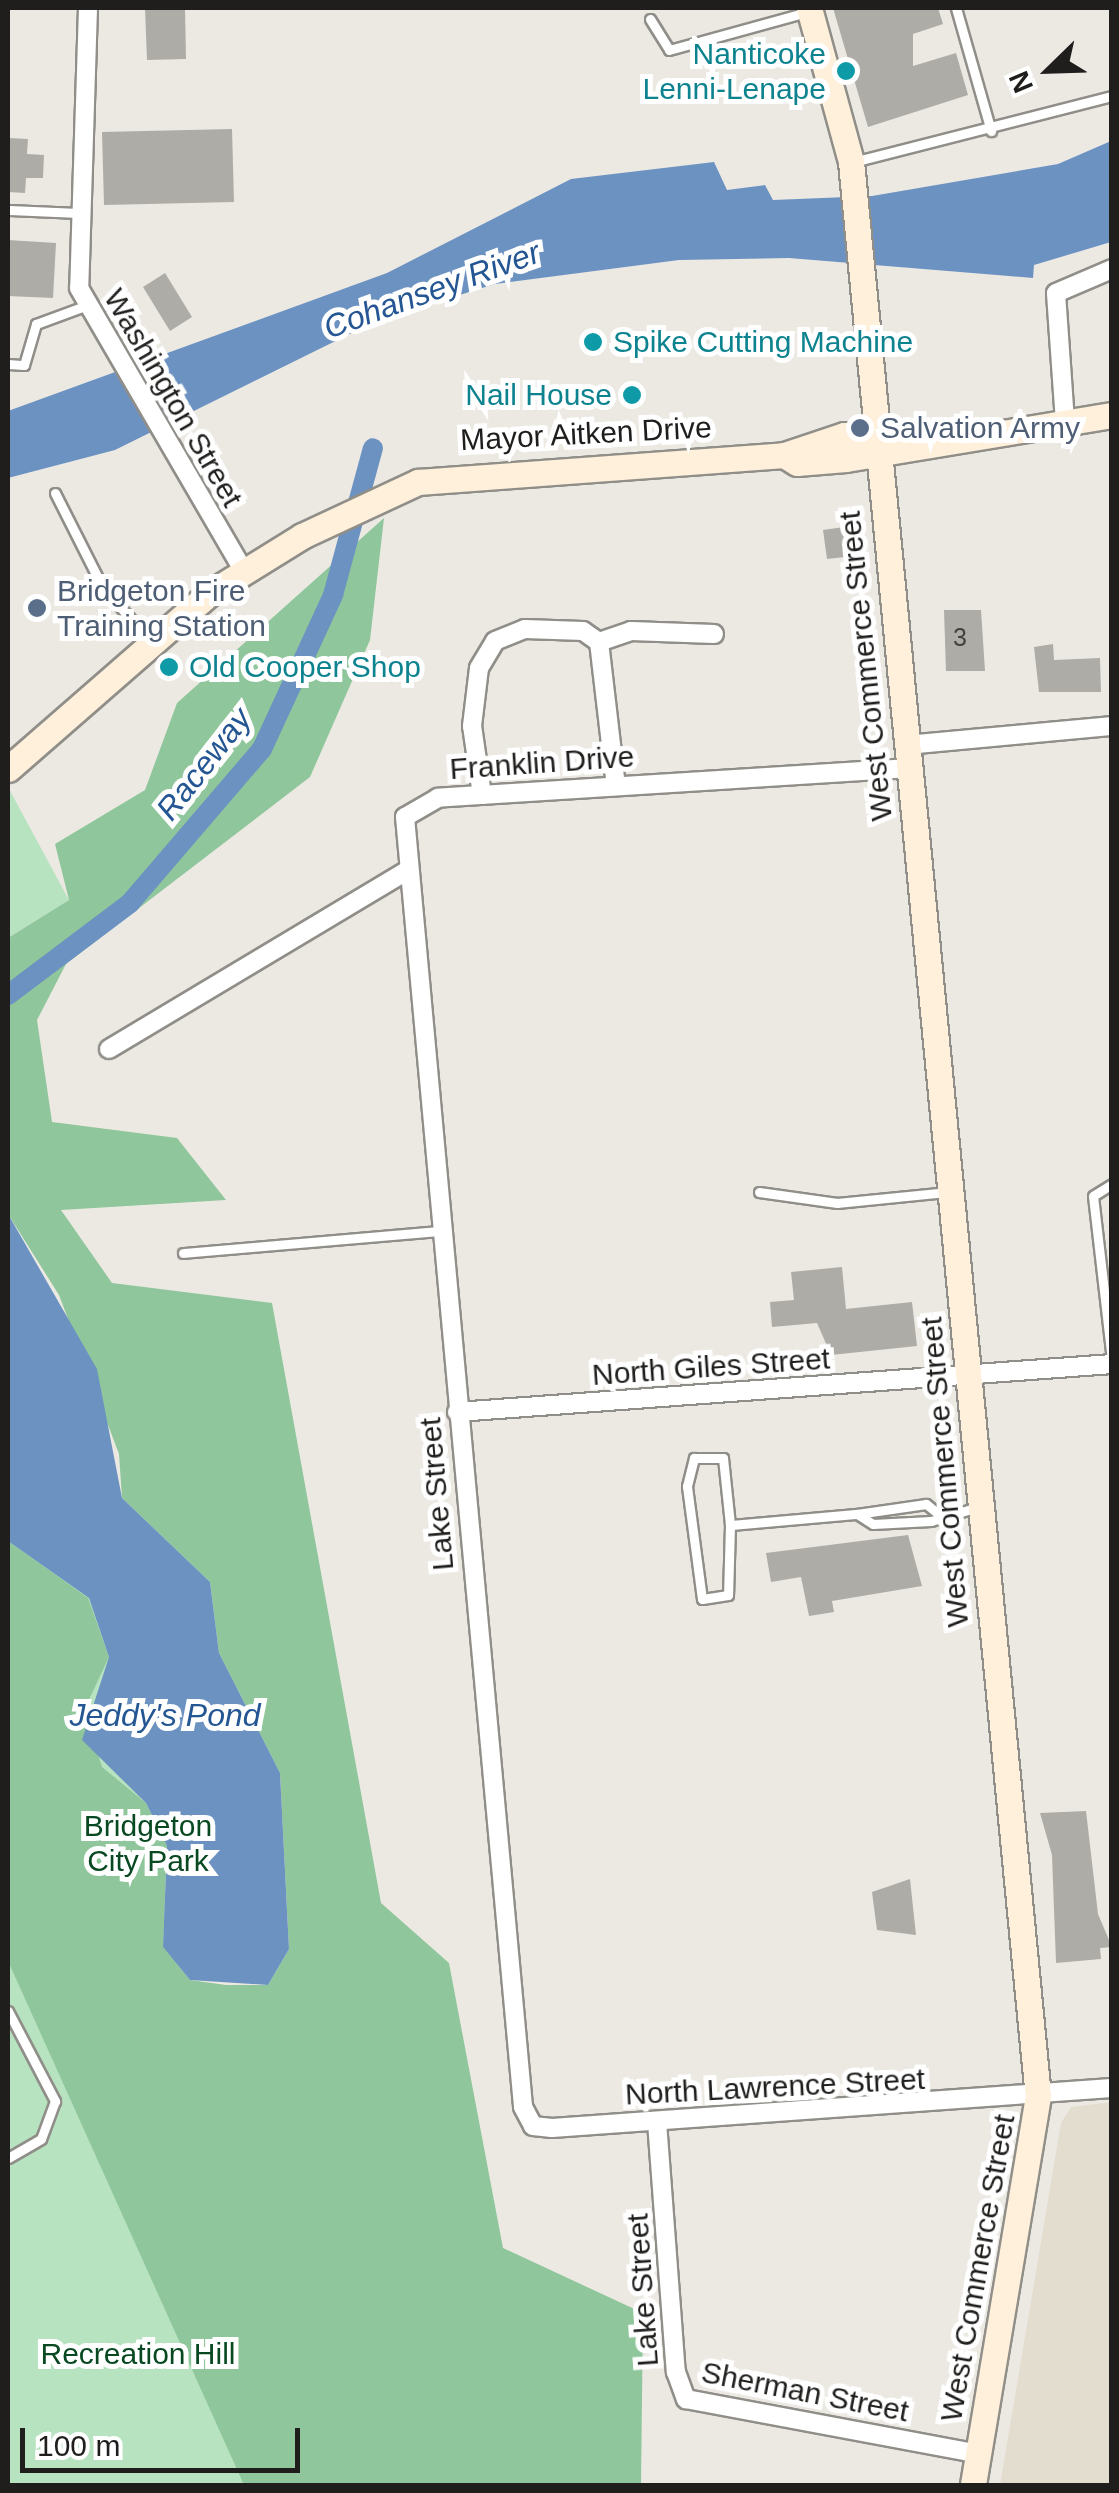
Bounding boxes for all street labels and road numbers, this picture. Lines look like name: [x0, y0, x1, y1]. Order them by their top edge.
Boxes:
street label: Washington Street: [96, 283, 250, 513]
street label: Mayor Aitken Drive: [459, 409, 713, 459]
street label: West Commerce Street: [832, 509, 900, 823]
street label: Franklin Drive: [448, 739, 636, 787]
street label: West Commerce Street: [914, 1315, 976, 1629]
street label: North Giles Street: [591, 1341, 831, 1393]
street label: Lake Street: [412, 1416, 462, 1572]
street label: North Lawrence Street: [624, 2061, 926, 2113]
street label: West Commerce Street: [933, 2112, 1023, 2424]
street label: Lake Street: [620, 2212, 666, 2368]
street label: Sherman Street: [698, 2354, 912, 2430]

